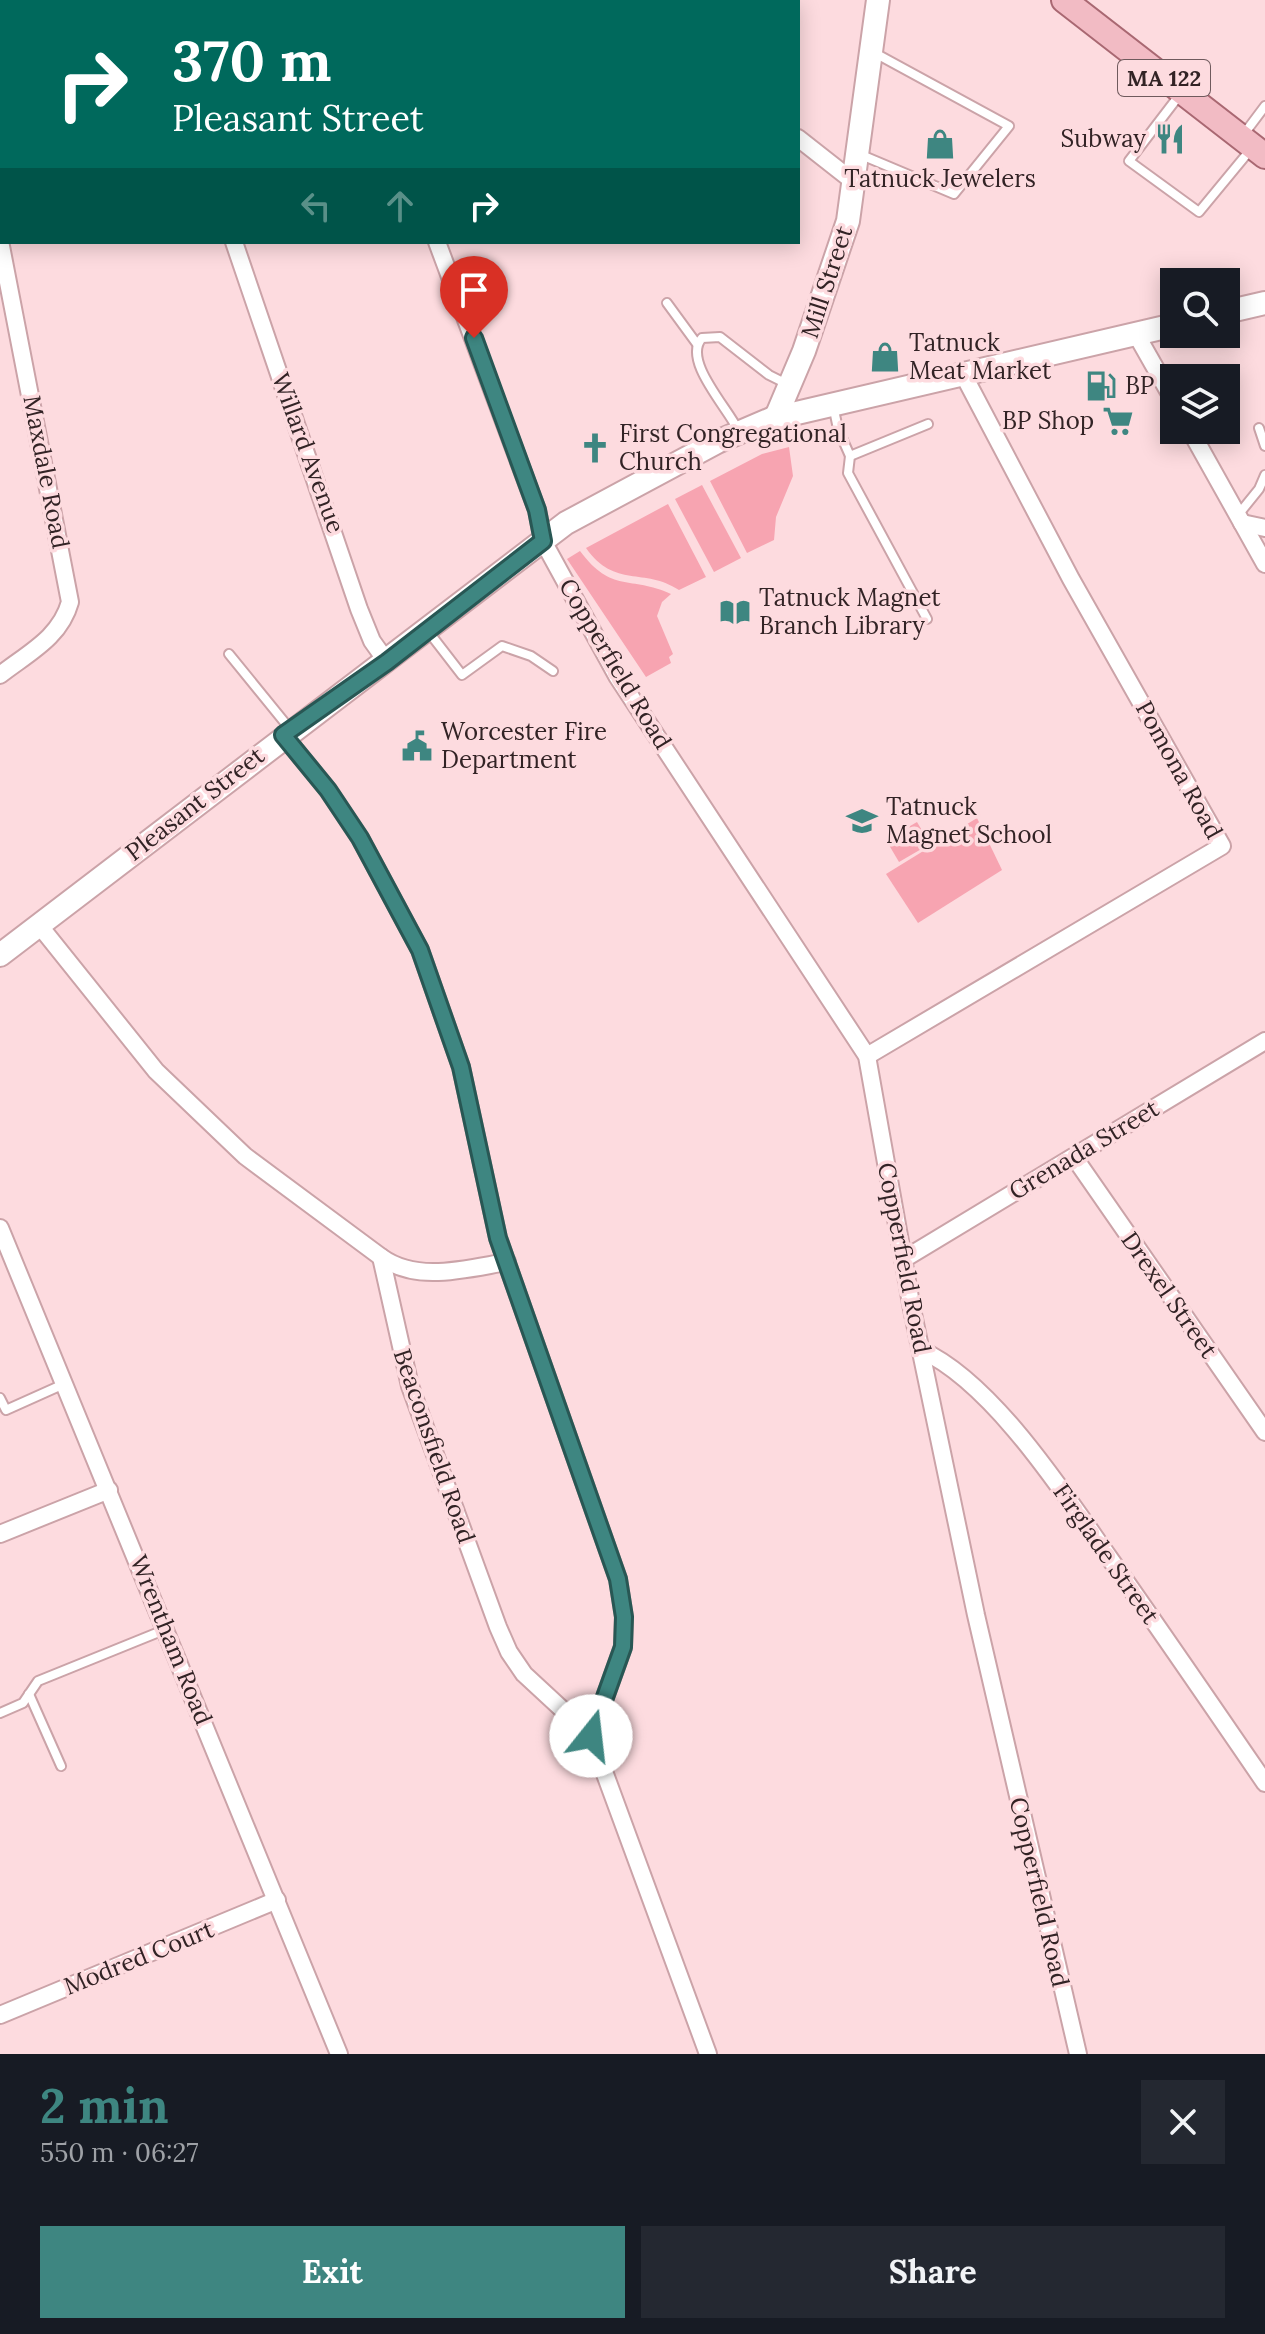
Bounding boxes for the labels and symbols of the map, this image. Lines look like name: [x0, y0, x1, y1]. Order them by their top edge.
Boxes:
road number: MA 122: [1118, 60, 1210, 96]
restaurant icon: Subway: [1153, 122, 1187, 156]
place label: Subway: [1061, 123, 1146, 154]
shop icon: Tatnuck Jewelers: [923, 127, 957, 161]
place label: Tatnuck Jewelers: [844, 163, 1036, 194]
street label: Mill Street: [794, 221, 859, 342]
pin: [440, 256, 508, 338]
place label: Tatnuck Meat Market: [909, 327, 1052, 386]
shop icon: Tatnuck Meat Market: [868, 340, 902, 374]
street label: Willard Avenue: [265, 369, 352, 537]
fuel station icon: BP: [1084, 369, 1118, 403]
place label: BP: [1125, 370, 1154, 401]
street label: Maxdale Road: [16, 393, 77, 551]
supermarket icon: BP Shop: [1101, 404, 1135, 438]
place label: BP Shop: [1002, 405, 1094, 436]
place label: First Congregational Church: [619, 418, 847, 477]
church icon: First Congregational Church: [578, 431, 612, 465]
street label: Copperfield Road: [552, 573, 679, 755]
place label: Tatnuck Magnet Branch Library: [759, 582, 941, 641]
library icon: Tatnuck Magnet Branch Library: [718, 595, 752, 629]
street label: Pomona Road: [1129, 695, 1230, 844]
place label: Worcester Fire Department: [441, 716, 607, 775]
public building icon: Worcester Fire Department: [400, 729, 434, 763]
street label: Pleasant Street: [119, 739, 271, 867]
place label: Tatnuck Magnet School: [886, 791, 1052, 850]
school or university icon: Tatnuck Magnet School: [845, 804, 879, 838]
street label: Grenada Street: [1003, 1092, 1165, 1207]
street label: Copperfield Road: [871, 1160, 938, 1356]
street label: Drexel Street: [1114, 1225, 1225, 1365]
street label: Beaconsfield Road: [387, 1345, 482, 1547]
street label: Firglade Street: [1047, 1477, 1167, 1631]
street label: Wrentham Road: [123, 1550, 220, 1729]
position arrow: [549, 1694, 633, 1778]
street label: Copperfield Road: [1003, 1794, 1076, 1990]
street label: Modred Court: [59, 1913, 219, 2002]

